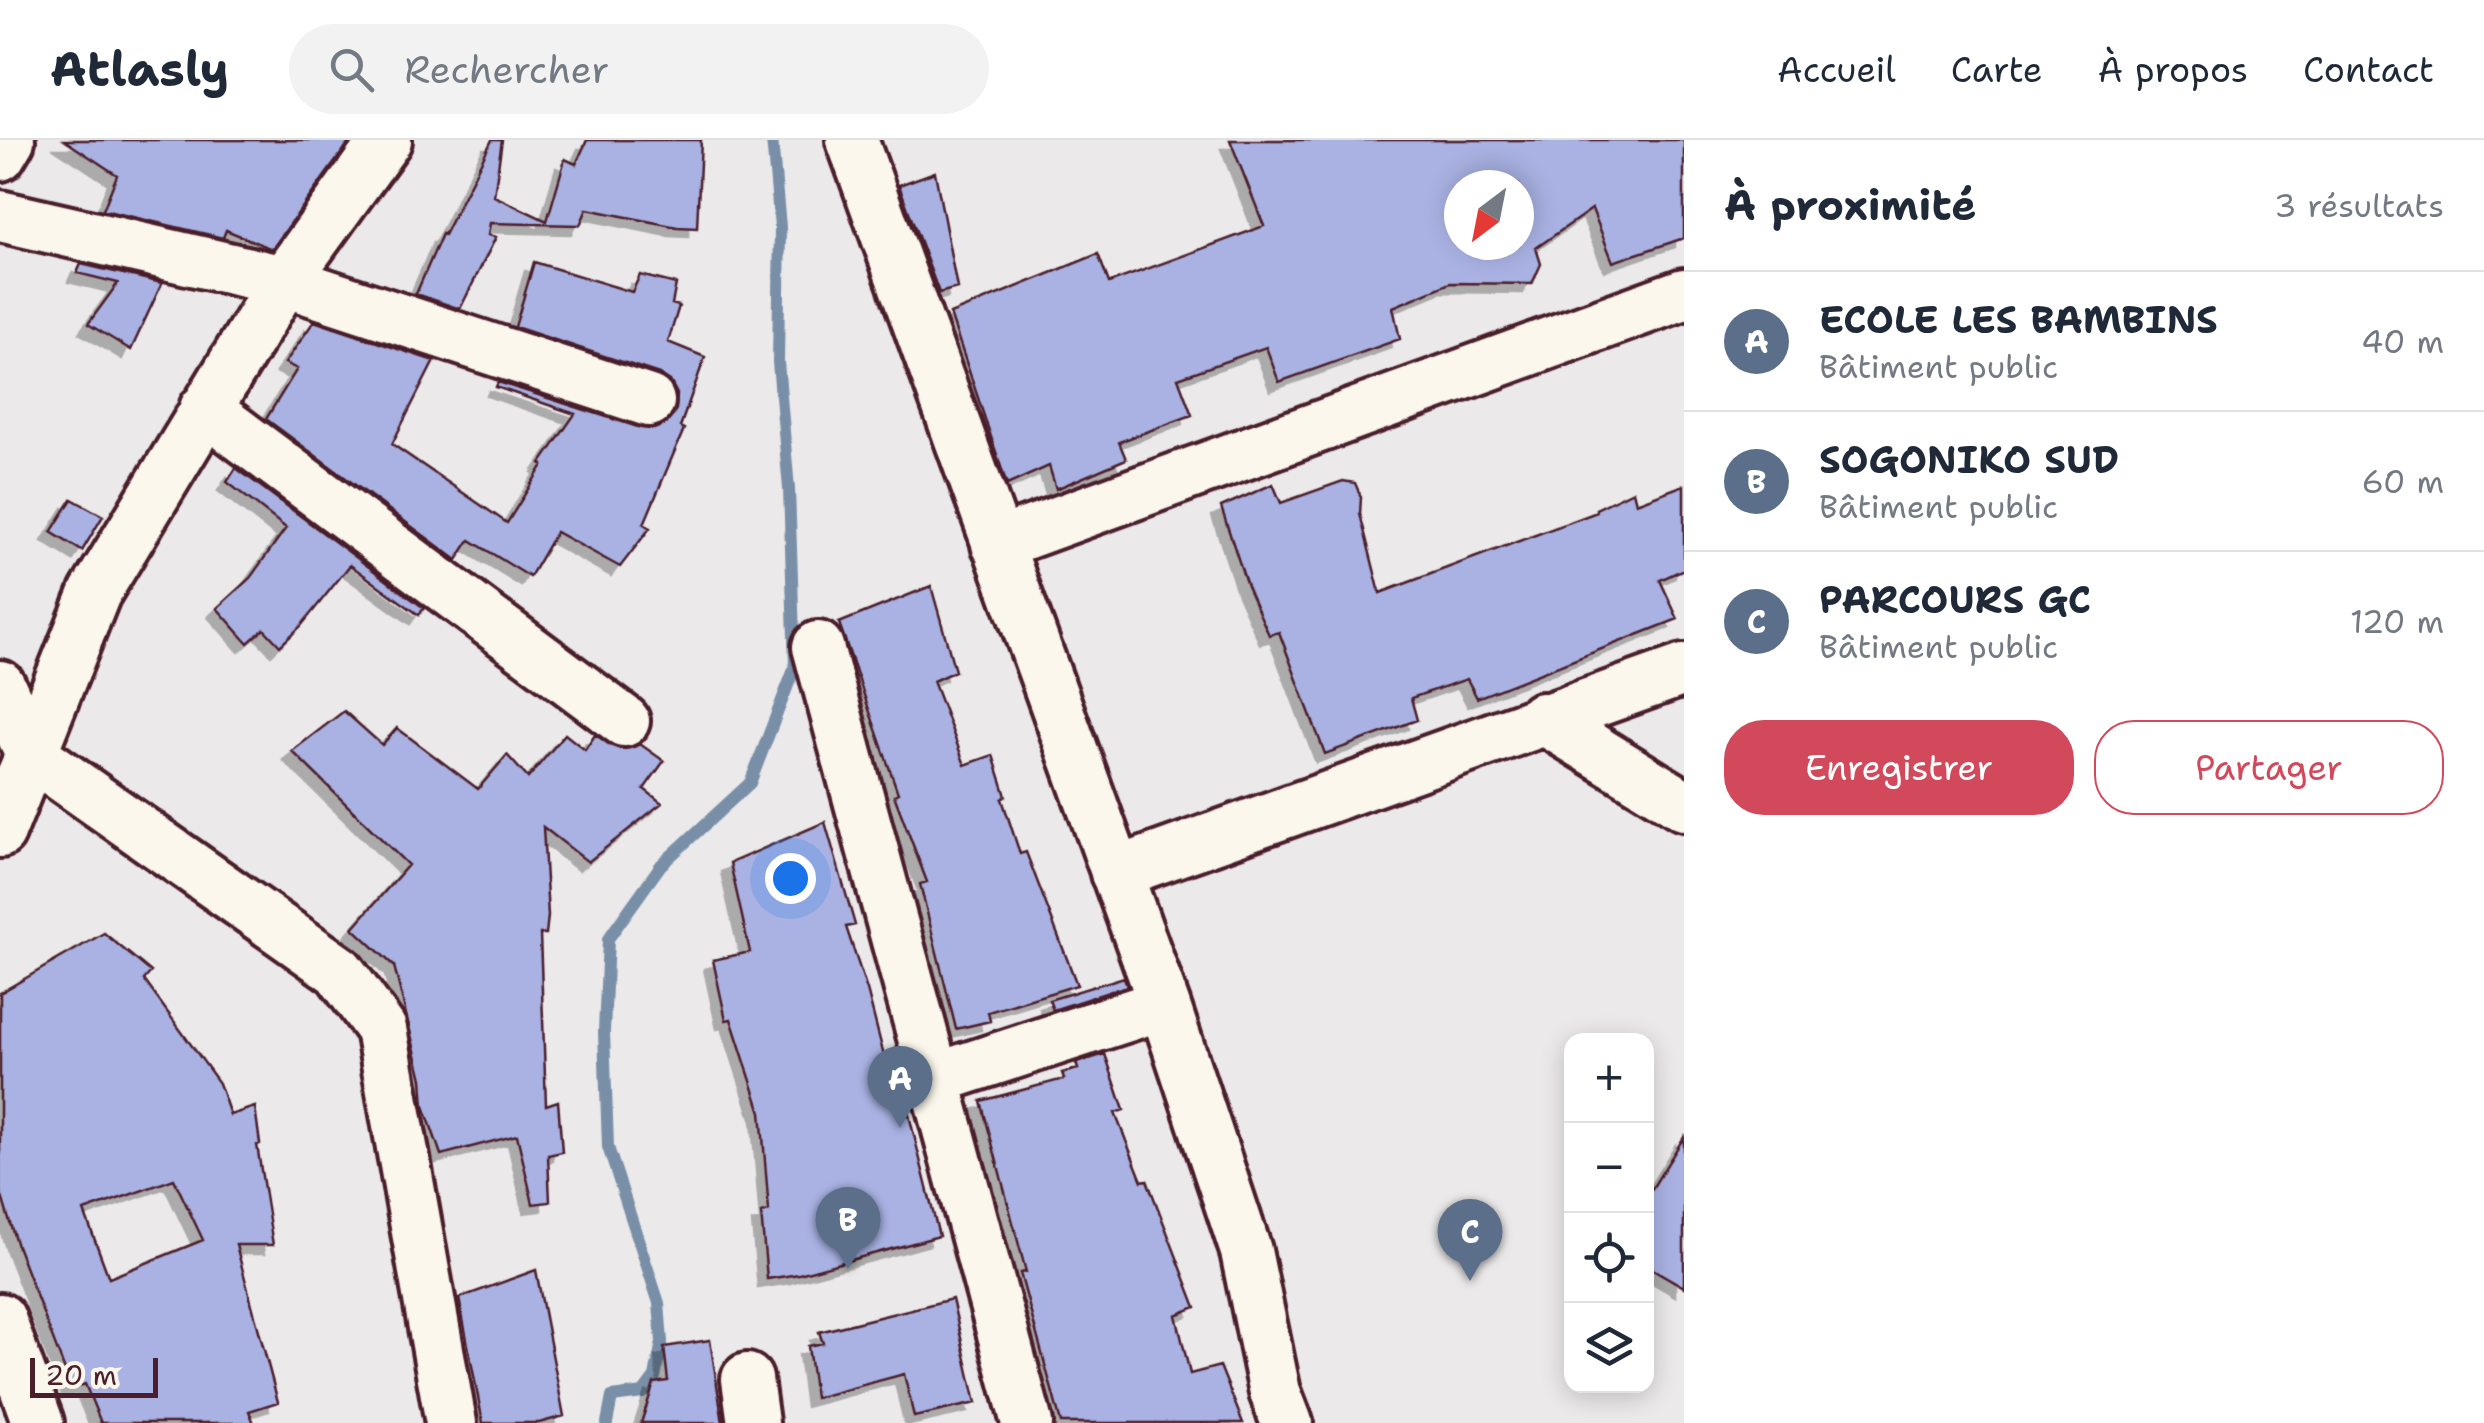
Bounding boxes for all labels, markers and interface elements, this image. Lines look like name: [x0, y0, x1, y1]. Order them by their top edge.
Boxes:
search box: [289, 24, 989, 114]
text: Atlasly: [50, 37, 229, 101]
icon: search: [324, 42, 379, 97]
text: Rechercher: [404, 44, 609, 95]
text: Accueil: [1777, 46, 1896, 93]
text: Carte: [1951, 46, 2043, 93]
text: À propos: [2098, 46, 2248, 93]
text: Contact: [2303, 46, 2434, 93]
north arrow: [1444, 170, 1534, 260]
text: À proximité: [1724, 177, 1977, 233]
text: 3 résultats: [2274, 184, 2444, 227]
text: ECOLE LES BAMBINS: [1819, 294, 2218, 345]
text: A: [1744, 320, 1769, 363]
text: 40 m: [2361, 320, 2444, 363]
text: Bâtiment public: [1819, 345, 2058, 388]
text: SOGONIKO SUD: [1819, 434, 2119, 485]
text: B: [1747, 460, 1766, 503]
text: 60 m: [2362, 460, 2444, 503]
text: Bâtiment public: [1819, 485, 2058, 528]
text: PARCOURS GC: [1819, 574, 2091, 625]
text: C: [1747, 600, 1766, 643]
text: 120 m: [2350, 600, 2444, 643]
text: Bâtiment public: [1819, 625, 2058, 668]
button: Enregistrer: [1724, 720, 2074, 815]
button: Partager: [2094, 720, 2444, 815]
your location: [765, 853, 816, 904]
map controls: [1564, 1033, 1654, 1393]
button: +: [1564, 1033, 1654, 1123]
pin: A: [868, 1046, 932, 1128]
button: −: [1564, 1123, 1654, 1213]
pin: B: [816, 1186, 880, 1269]
pin: C: [1438, 1198, 1502, 1281]
button: locate: [1564, 1213, 1654, 1303]
button: layers: [1564, 1303, 1654, 1393]
scale bar: [30, 1353, 158, 1398]
text: 20 m: [45, 1356, 117, 1394]

